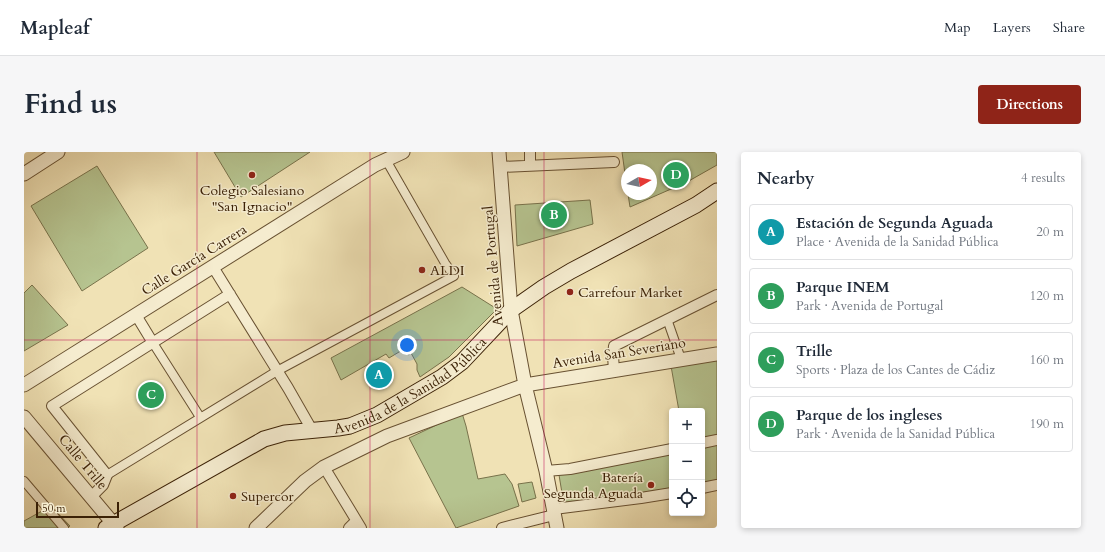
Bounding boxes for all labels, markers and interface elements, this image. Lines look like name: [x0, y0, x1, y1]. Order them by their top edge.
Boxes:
text: Mapleaf: [20, 15, 90, 41]
text: Map: [944, 18, 971, 37]
text: Layers: [993, 18, 1031, 37]
text: Share: [1053, 18, 1085, 37]
text: Find us: [24, 85, 117, 123]
button: Directions: [978, 85, 1081, 124]
pin: D: [663, 160, 689, 190]
north arrow: [621, 164, 657, 200]
text: Nearby: [757, 167, 814, 190]
text: 4 results: [1021, 169, 1065, 187]
marker: Colegio Salesiano "San Ignacio": [247, 170, 257, 180]
place label: Colegio Salesiano "San Ignacio": [200, 181, 305, 216]
pin: B: [541, 200, 567, 230]
street label: Avenida de Portugal: [478, 205, 508, 327]
text: Estación de Segunda Aguada: [796, 213, 993, 233]
street label: Calle García Carrera: [138, 220, 250, 300]
text: A: [766, 223, 776, 241]
text: 20 m: [1036, 223, 1064, 241]
text: Place · Avenida de la Sanidad Pública: [796, 233, 999, 251]
place label: ALDI: [430, 261, 465, 280]
marker: ALDI: [417, 265, 427, 275]
text: Parque INEM: [796, 277, 890, 297]
place label: Carrefour Market: [578, 283, 683, 302]
marker: Carrefour Market: [565, 287, 575, 297]
text: B: [766, 287, 776, 305]
text: 120 m: [1030, 287, 1064, 305]
text: Park · Avenida de Portugal: [796, 297, 943, 315]
street label: Avenida de la Sanidad Pública: [328, 328, 488, 434]
street label: Avenida San Severiano: [551, 333, 687, 373]
your location: [397, 335, 417, 355]
text: Trille: [796, 341, 833, 361]
text: C: [766, 351, 776, 369]
text: 160 m: [1030, 351, 1064, 369]
pin: A: [366, 360, 392, 390]
text: Sports · Plaza de los Cantes de Cádiz: [796, 361, 995, 379]
pin: C: [138, 380, 164, 410]
text: Parque de los ingleses: [796, 405, 942, 425]
map controls: [669, 408, 705, 516]
button: +: [669, 408, 705, 444]
text: D: [765, 415, 777, 433]
text: 190 m: [1030, 415, 1064, 433]
text: Park · Avenida de la Sanidad Pública: [796, 425, 995, 443]
street label: Calle Trille: [54, 430, 112, 494]
button: −: [669, 444, 705, 480]
place label: Batería Segunda Aguada: [544, 468, 643, 503]
marker: Batería Segunda Aguada: [646, 480, 656, 490]
button: locate: [669, 480, 705, 516]
place label: Supercor: [241, 487, 295, 506]
marker: Supercor: [228, 491, 238, 501]
scale bar: [36, 500, 119, 519]
text: 50 m: [42, 501, 66, 516]

